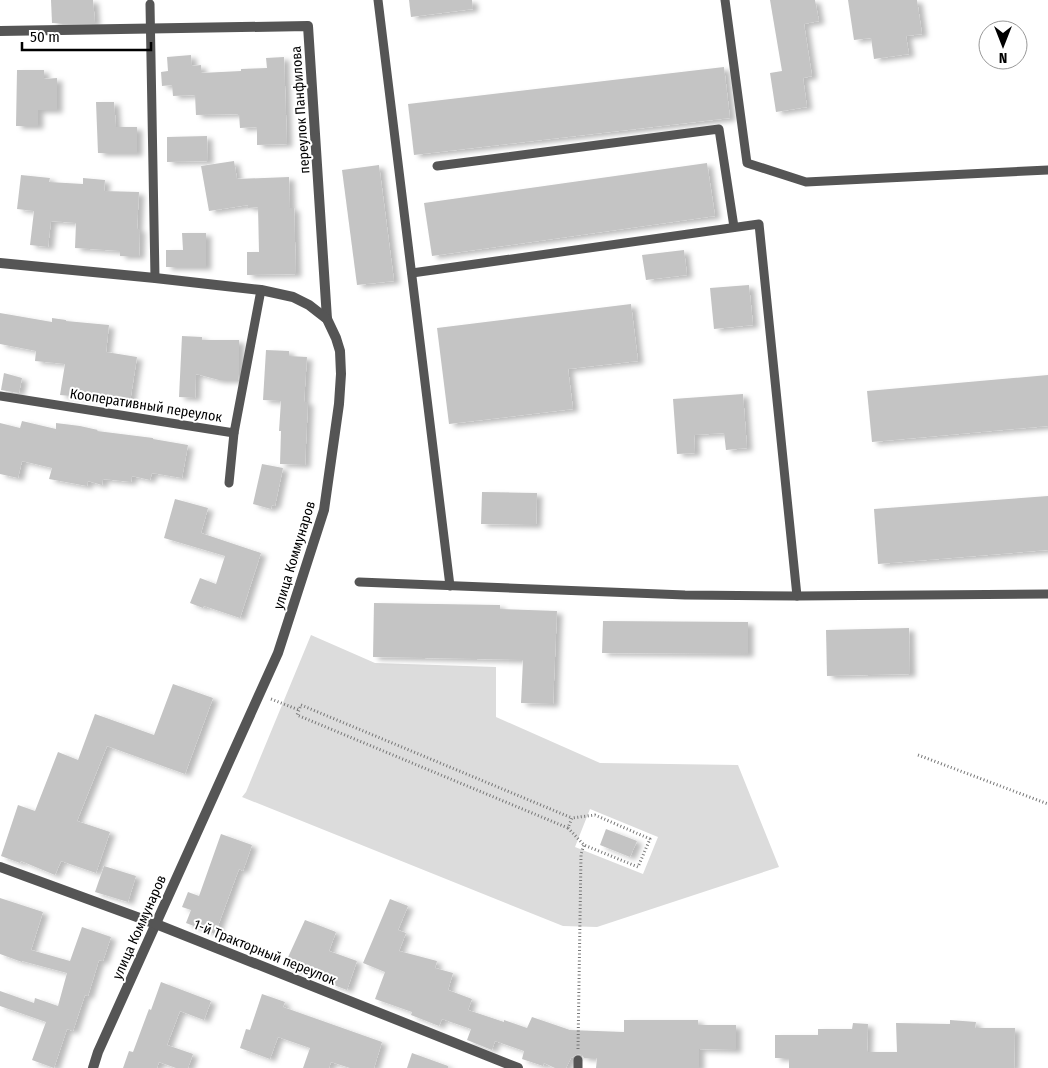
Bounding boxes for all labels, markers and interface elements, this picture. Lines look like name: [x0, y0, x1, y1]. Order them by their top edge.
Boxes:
scale bar: [22, 20, 151, 52]
north arrow: [978, 20, 1028, 70]
text: 50 m: [30, 28, 60, 46]
street label: переулок Панфилова: [288, 45, 313, 174]
text: N: [999, 49, 1007, 66]
street label: Кооперативный переулок: [69, 385, 224, 426]
street label: улица Коммунаров: [270, 499, 319, 611]
street label: улица Коммунаров: [109, 872, 170, 982]
street label: 1-й Тракторный переулок: [191, 916, 339, 989]

